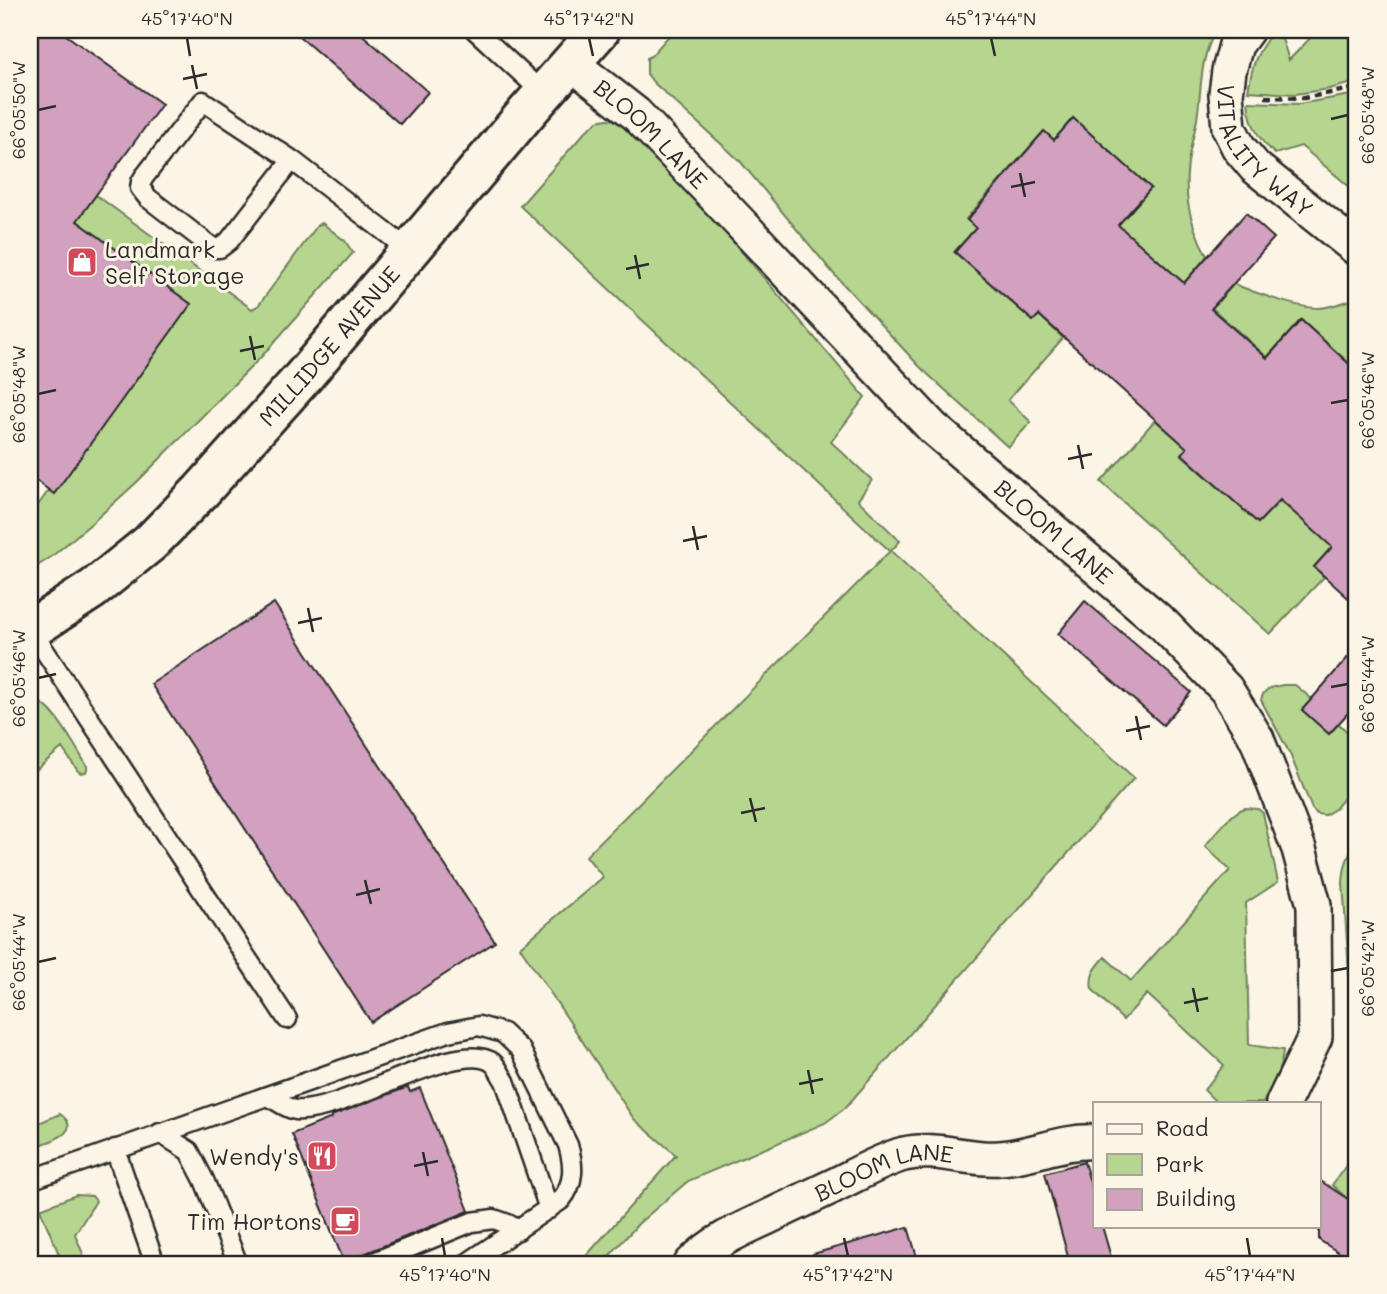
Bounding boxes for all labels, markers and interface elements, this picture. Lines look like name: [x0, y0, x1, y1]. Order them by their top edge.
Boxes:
text: 45°17'40"N: [141, 6, 233, 30]
text: 45°17'42"N: [544, 6, 634, 30]
text: 45°17'44"N: [946, 6, 1036, 30]
text: 66°05'50"W: [6, 61, 30, 159]
text: 66°05'48"W: [1355, 66, 1379, 164]
street label: BLOOM LANE: [588, 72, 714, 195]
street label: VITALITY WAY: [1210, 82, 1320, 223]
place label: Landmark Self Storage: [105, 234, 244, 290]
shop icon: Landmark Self Storage: [65, 245, 99, 279]
street label: MILLIDGE AVENUE: [252, 259, 406, 432]
text: 66°05'48"W: [6, 345, 30, 443]
text: 66°05'46"W: [1355, 351, 1379, 449]
street label: BLOOM LANE: [989, 472, 1120, 590]
text: 66°05'46"W: [6, 629, 30, 727]
text: 66°05'44"W: [1355, 635, 1379, 733]
text: 66°05'44"W: [6, 913, 30, 1011]
text: 66°05'42"W: [1355, 919, 1379, 1017]
legend: [1093, 1102, 1320, 1228]
text: Road: [1156, 1114, 1208, 1141]
street label: BLOOM LANE: [809, 1136, 955, 1208]
restaurant icon: Wendy's: [305, 1139, 339, 1173]
place label: Wendy's: [209, 1141, 299, 1171]
text: Park: [1156, 1150, 1204, 1177]
text: Building: [1156, 1184, 1236, 1211]
cafe icon: Tim Hortons: [328, 1204, 362, 1238]
place label: Tim Hortons: [187, 1206, 322, 1236]
text: 45°17'40"N: [399, 1262, 491, 1286]
text: 45°17'42"N: [803, 1262, 893, 1286]
text: 45°17'44"N: [1205, 1262, 1295, 1286]

